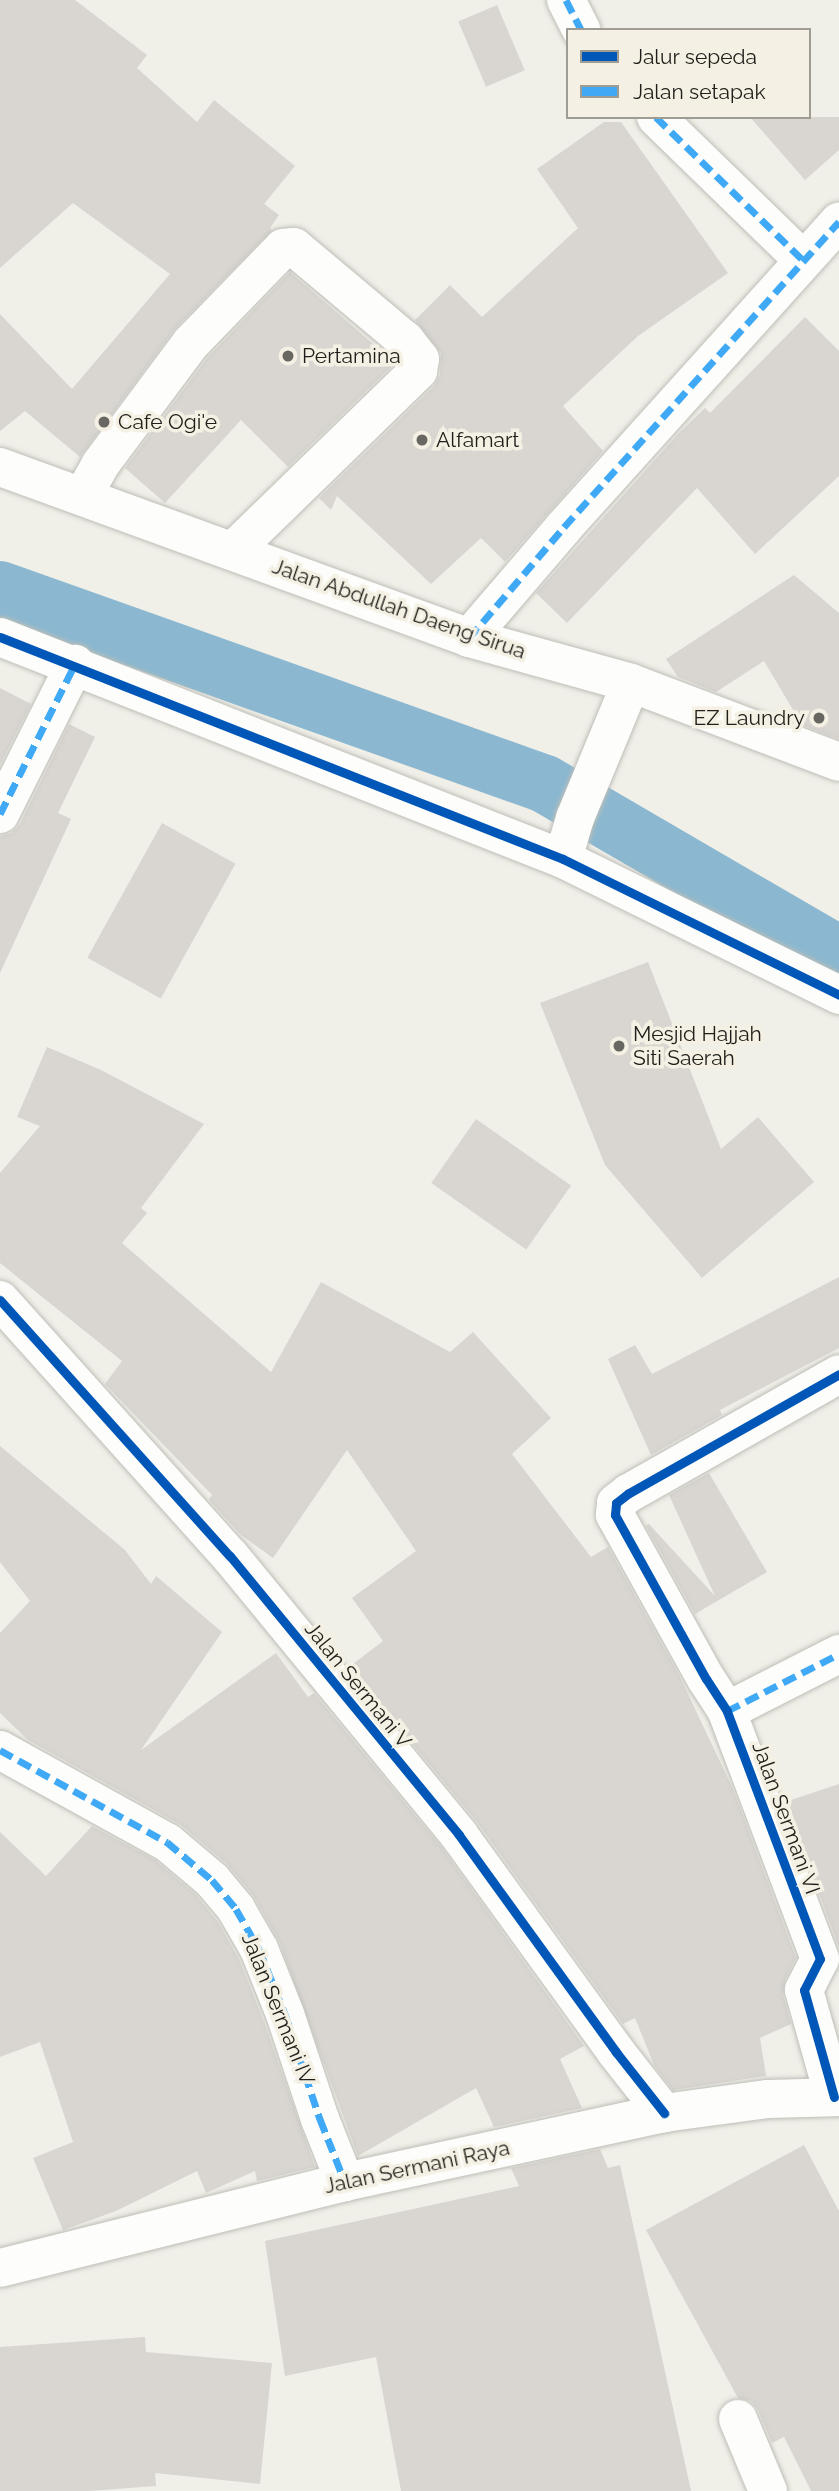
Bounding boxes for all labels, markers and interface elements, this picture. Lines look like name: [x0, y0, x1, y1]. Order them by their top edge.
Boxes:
legend: [566, 28, 811, 119]
text: Jalur sepeda: [633, 44, 757, 69]
text: Jalan setapak: [633, 79, 766, 104]
place label: Pertamina: [302, 343, 401, 369]
marker: Pertamina: [280, 348, 296, 364]
place label: Cafe Ogi'e: [118, 409, 217, 435]
marker: Cafe Ogi'e: [96, 414, 112, 430]
place label: Alfamart: [436, 427, 519, 453]
marker: Alfamart: [414, 432, 430, 448]
street label: Jalan Abdullah Daeng Sirua: [269, 554, 529, 664]
place label: EZ Laundry: [693, 705, 805, 731]
marker: EZ Laundry: [811, 710, 827, 726]
place label: Mesjid Hajjah Siti Saerah: [633, 1021, 762, 1071]
marker: Mesjid Hajjah Siti Saerah: [611, 1038, 627, 1054]
street label: Jalan Sermani V: [299, 1617, 417, 1753]
street label: Jalan Sermani VI: [747, 1738, 825, 1898]
street label: Jalan Sermani IV: [236, 1930, 320, 2088]
street label: Jalan Sermani Raya: [322, 2135, 512, 2199]

